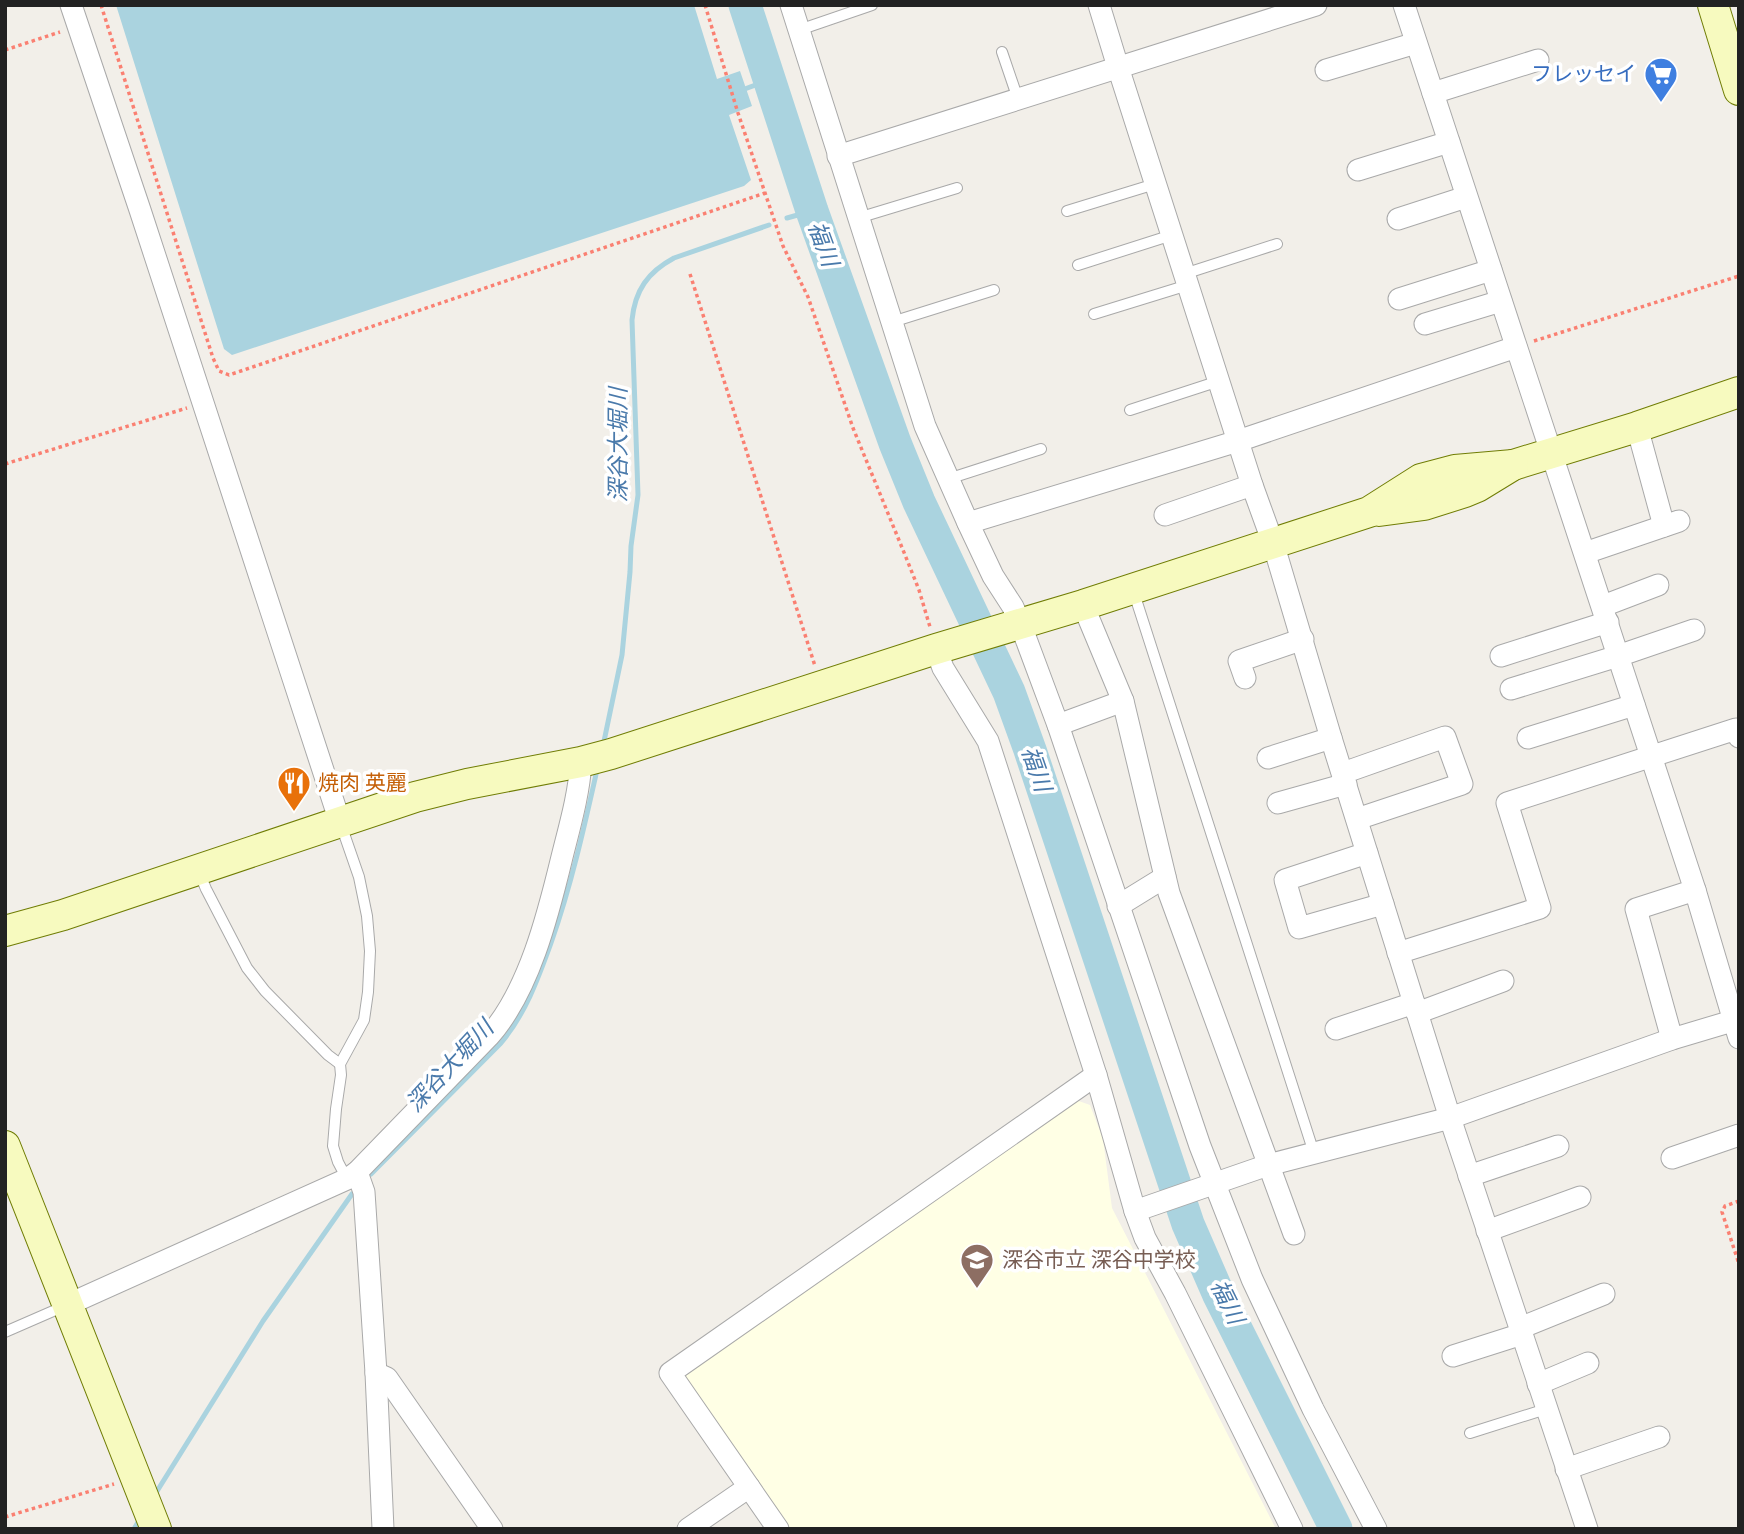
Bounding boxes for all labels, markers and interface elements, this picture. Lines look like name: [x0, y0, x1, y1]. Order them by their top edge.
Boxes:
supermarket icon: フレッセイ: [1642, 55, 1680, 104]
place label: フレッセイ: [1531, 62, 1636, 86]
water label: 福川: [802, 218, 845, 273]
water label: 深谷大堀川: [605, 385, 632, 503]
water label: 福川: [1016, 743, 1057, 798]
restaurant icon: 焼肉 英麗: [275, 764, 313, 813]
place label: 焼肉 英麗: [318, 771, 407, 795]
water label: 深谷大堀川: [401, 1013, 501, 1117]
school or university icon: 深谷市立 深谷中学校: [958, 1241, 996, 1290]
place label: 深谷市立 深谷中学校: [1002, 1248, 1196, 1272]
water label: 福川: [1205, 1275, 1251, 1331]

